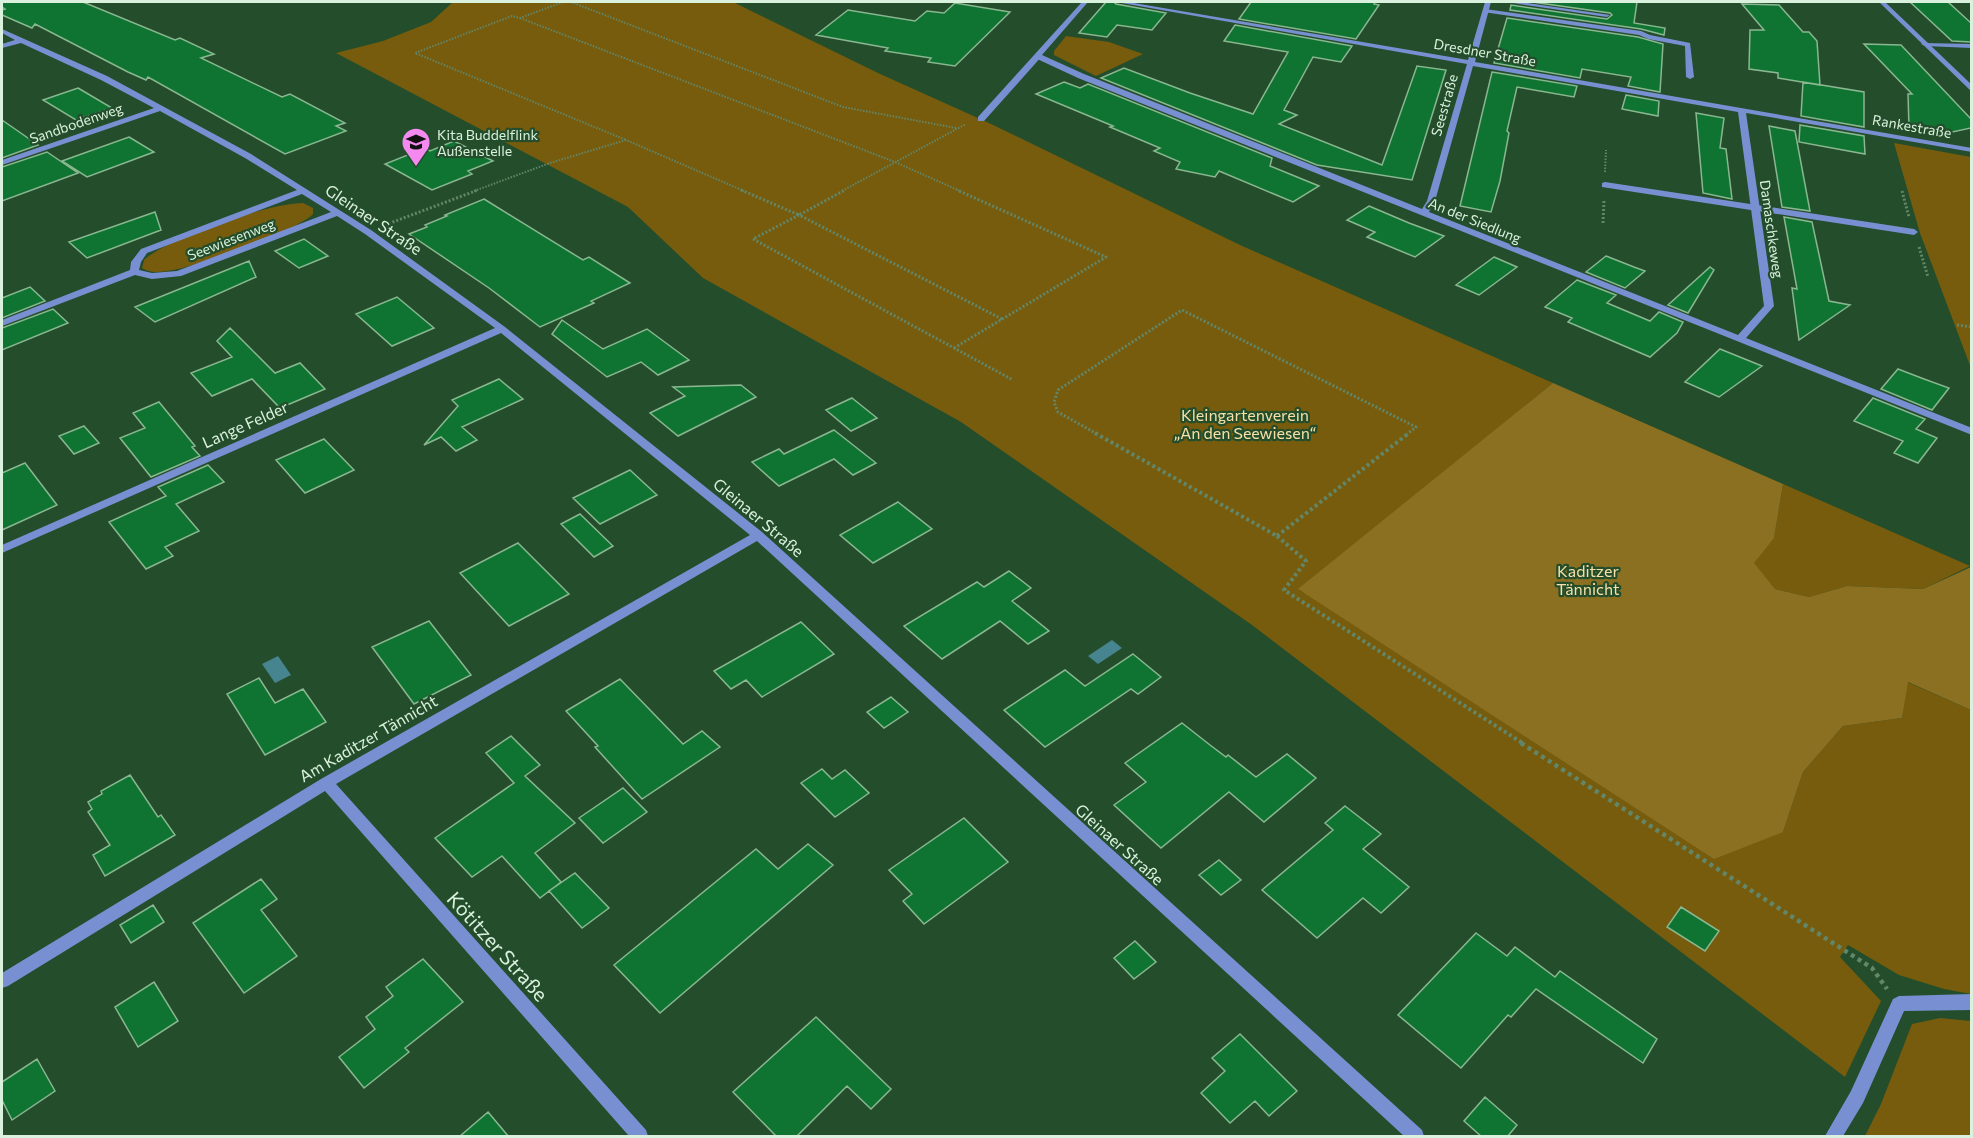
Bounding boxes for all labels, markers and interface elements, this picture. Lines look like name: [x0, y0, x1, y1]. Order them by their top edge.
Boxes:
street label: Dresdner Straße: [1432, 35, 1538, 69]
street label: Seestraße: [1427, 72, 1461, 138]
street label: Sandbodenweg: [27, 99, 125, 147]
street label: Rankestraße: [1871, 111, 1953, 141]
school or university icon: Kita Buddelflink Außenstelle: [400, 126, 432, 168]
place label: Kita Buddelflink Außenstelle: [437, 126, 538, 159]
street label: Damaschkeweg: [1757, 179, 1787, 280]
street label: Gleinaer Straße: [322, 180, 426, 258]
street label: An der Siedlung: [1426, 194, 1524, 246]
street label: Seewiesenweg: [185, 214, 278, 264]
street label: Lange Felder: [199, 396, 291, 451]
park label: Kleingartenverein „An den Seewiesen“: [1174, 405, 1316, 442]
street label: Gleinaer Straße: [710, 474, 808, 560]
park label: Kaditzer Tännicht: [1556, 561, 1620, 598]
street label: Am Kaditzer Tännicht: [296, 691, 441, 785]
street label: Gleinaer Straße: [1072, 799, 1168, 889]
street label: Kötitzer Straße: [443, 886, 553, 1006]

